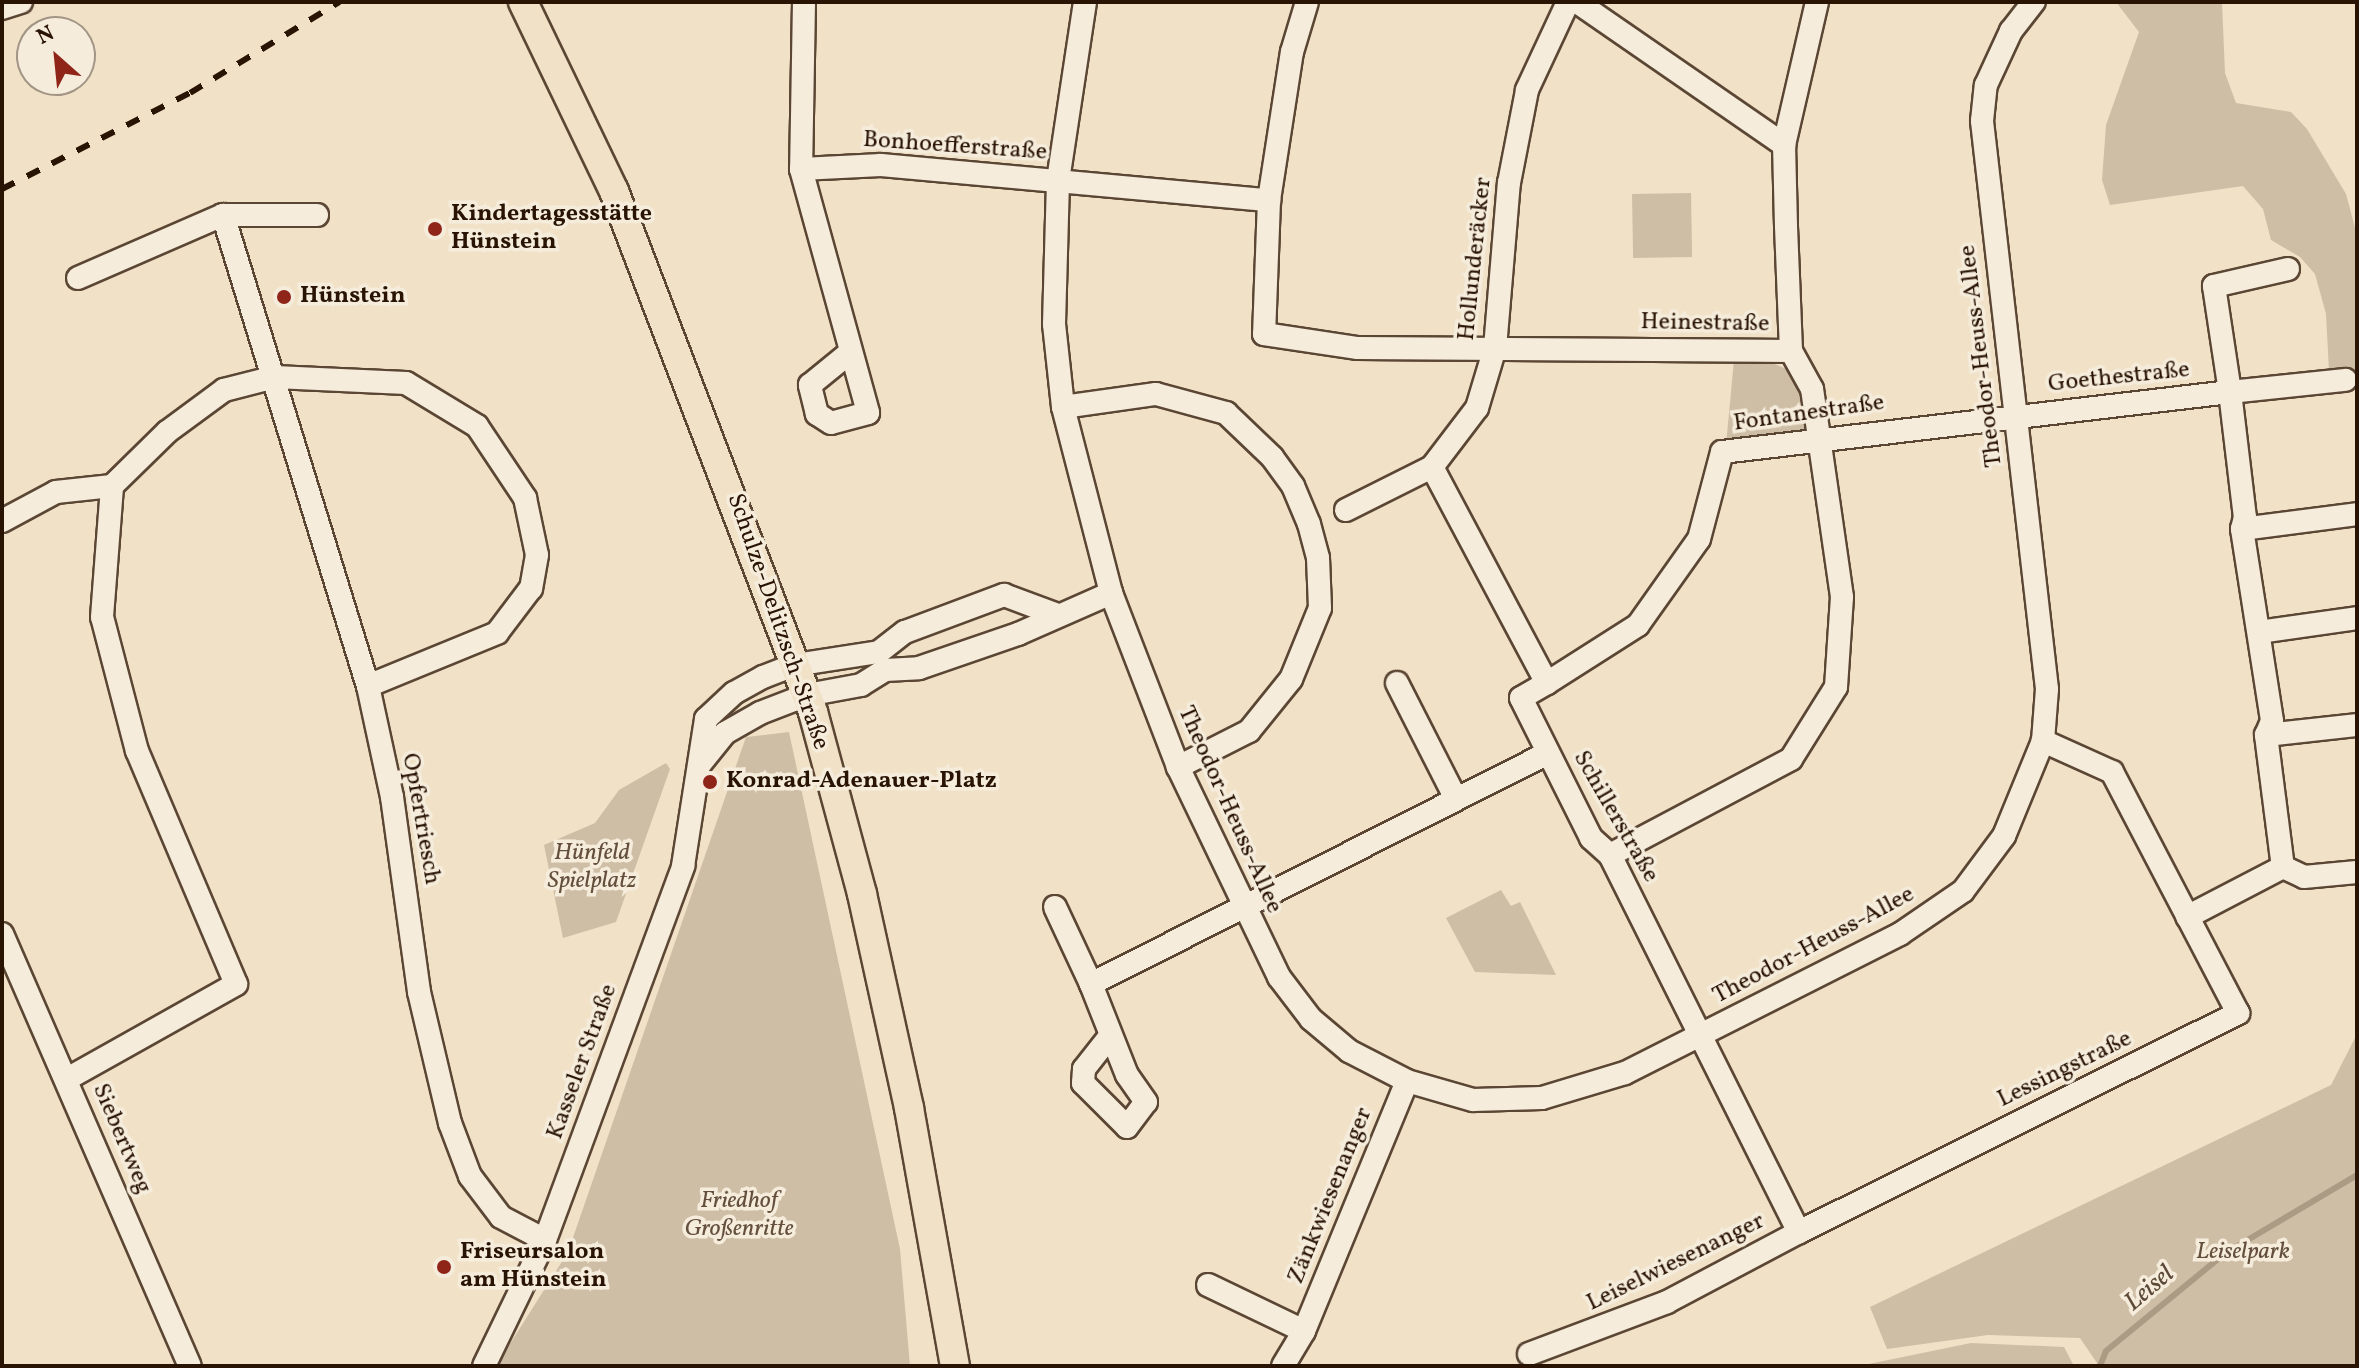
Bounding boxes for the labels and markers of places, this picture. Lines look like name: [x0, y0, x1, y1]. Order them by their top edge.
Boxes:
place label: Kindertagesstätte Hünstein: [451, 201, 652, 257]
marker: Kindertagesstätte Hünstein: [426, 220, 444, 238]
place label: Hünstein: [300, 283, 405, 311]
marker: Hünstein: [275, 288, 293, 306]
place label: Konrad-Adenauer-Platz: [726, 768, 997, 796]
marker: Konrad-Adenauer-Platz: [701, 773, 719, 791]
place label: Friseursalon am Hünstein: [460, 1239, 607, 1295]
marker: Friseursalon am Hünstein: [435, 1258, 453, 1276]

